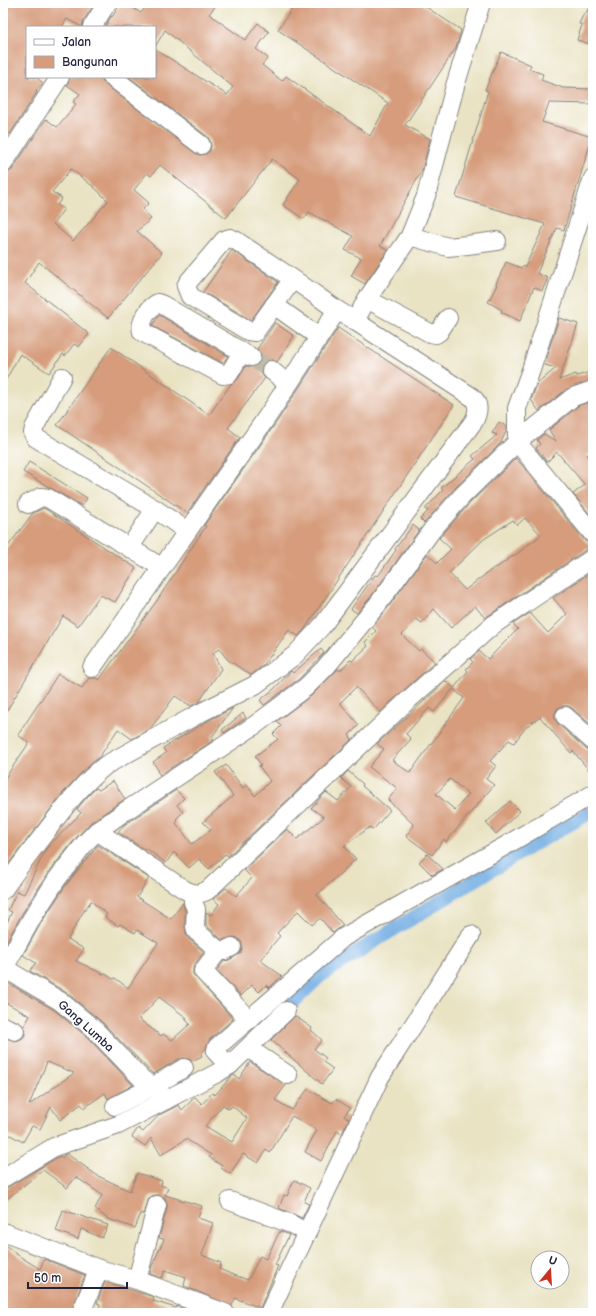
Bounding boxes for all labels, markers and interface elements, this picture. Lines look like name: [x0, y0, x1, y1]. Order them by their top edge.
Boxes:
legend: [26, 26, 156, 78]
text: Jalan: [62, 35, 91, 50]
text: Bangunan: [62, 55, 118, 70]
street label: Gang Lumba: [55, 997, 117, 1055]
north arrow: [530, 1250, 570, 1290]
text: U: [547, 1254, 559, 1268]
scale bar: [28, 1264, 127, 1290]
text: 50 m: [34, 1271, 61, 1286]

